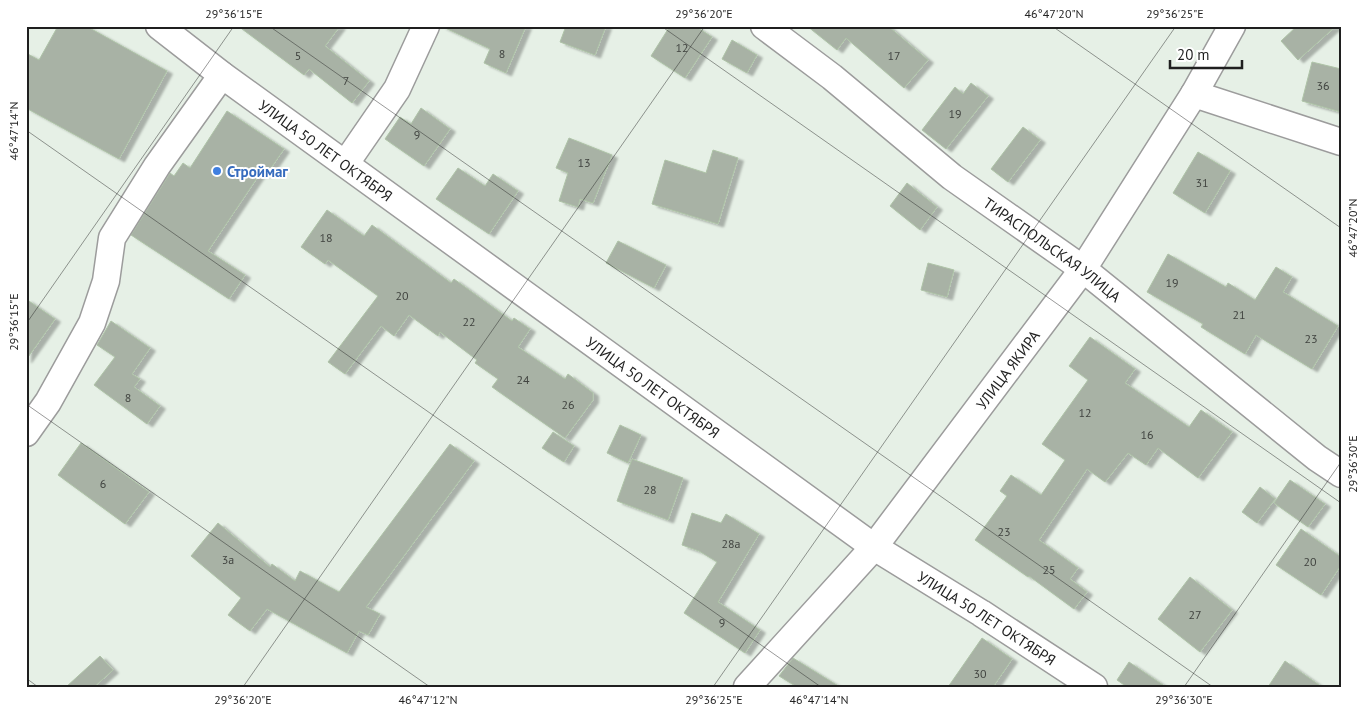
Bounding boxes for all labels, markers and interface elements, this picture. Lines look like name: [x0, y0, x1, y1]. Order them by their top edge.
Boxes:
text: 29°36'15"E: [205, 6, 263, 21]
text: 29°36'20"E: [675, 6, 733, 21]
text: 46°47'20"N: [1024, 6, 1084, 21]
text: 29°36'25"E: [1146, 6, 1204, 21]
scale bar: [1170, 38, 1242, 70]
house number: 12: [675, 40, 689, 55]
text: 20 m: [1177, 45, 1210, 64]
house number: 8: [499, 46, 505, 61]
house number: 5: [295, 48, 301, 63]
house number: 17: [887, 48, 901, 63]
house number: 7: [343, 73, 349, 88]
house number: 36: [1316, 78, 1330, 93]
street label: УЛИЦА 50 ЛЕТ ОКТЯБРЯ: [255, 95, 396, 205]
text: 46°47'14"N: [6, 101, 21, 161]
house number: 19: [948, 106, 962, 121]
house number: 9: [414, 127, 420, 142]
house number: 13: [577, 155, 591, 170]
place label: Строймаг: [227, 162, 288, 181]
marker: Строймаг: [211, 165, 223, 177]
house number: 31: [1195, 175, 1209, 190]
street label: ТИРАСПОЛЬСКАЯ УЛИЦА: [980, 193, 1125, 306]
text: 46°47'20"N: [1345, 198, 1360, 258]
house number: 18: [319, 230, 333, 245]
house number: 19: [1165, 275, 1179, 290]
house number: 20: [395, 288, 409, 303]
text: 29°36'15"E: [6, 293, 21, 351]
house number: 21: [1232, 307, 1246, 322]
house number: 22: [462, 314, 476, 329]
street label: УЛИЦА ЯКИРА: [972, 326, 1043, 413]
house number: 23: [1304, 331, 1318, 346]
street label: УЛИЦА 50 ЛЕТ ОКТЯБРЯ: [582, 332, 724, 442]
house number: 24: [516, 372, 530, 387]
house number: 8: [125, 390, 131, 405]
house number: 26: [561, 397, 575, 412]
house number: 12: [1078, 405, 1092, 420]
house number: 16: [1140, 427, 1154, 442]
text: 29°36'30"E: [1345, 435, 1360, 493]
house number: 6: [100, 476, 106, 491]
house number: 28: [643, 482, 657, 497]
house number: 23: [997, 524, 1011, 539]
house number: 28а: [721, 536, 741, 551]
house number: 3а: [222, 552, 234, 567]
house number: 20: [1303, 554, 1317, 569]
house number: 25: [1042, 562, 1056, 577]
street label: УЛИЦА 50 ЛЕТ ОКТЯБРЯ: [914, 567, 1060, 669]
house number: 27: [1188, 607, 1202, 622]
house number: 9: [719, 615, 725, 630]
house number: 30: [973, 666, 987, 681]
text: 29°36'20"E: [214, 692, 272, 707]
text: 46°47'12"N: [398, 692, 458, 707]
text: 29°36'25"E: [685, 692, 743, 707]
text: 46°47'14"N: [789, 692, 849, 707]
text: 29°36'30"E: [1155, 692, 1213, 707]

